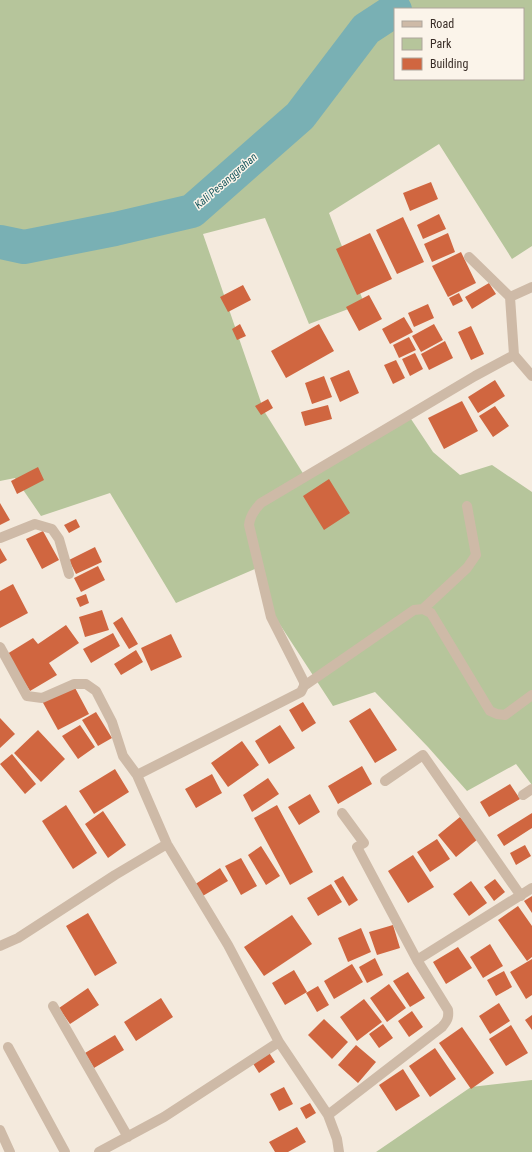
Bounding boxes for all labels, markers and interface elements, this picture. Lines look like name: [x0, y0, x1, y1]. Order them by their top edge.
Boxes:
legend: [394, 8, 524, 80]
text: Road: [430, 17, 454, 31]
text: Park: [430, 37, 452, 51]
text: Building: [430, 57, 468, 71]
water label: Kali Pesanggrahan: [192, 150, 260, 212]

